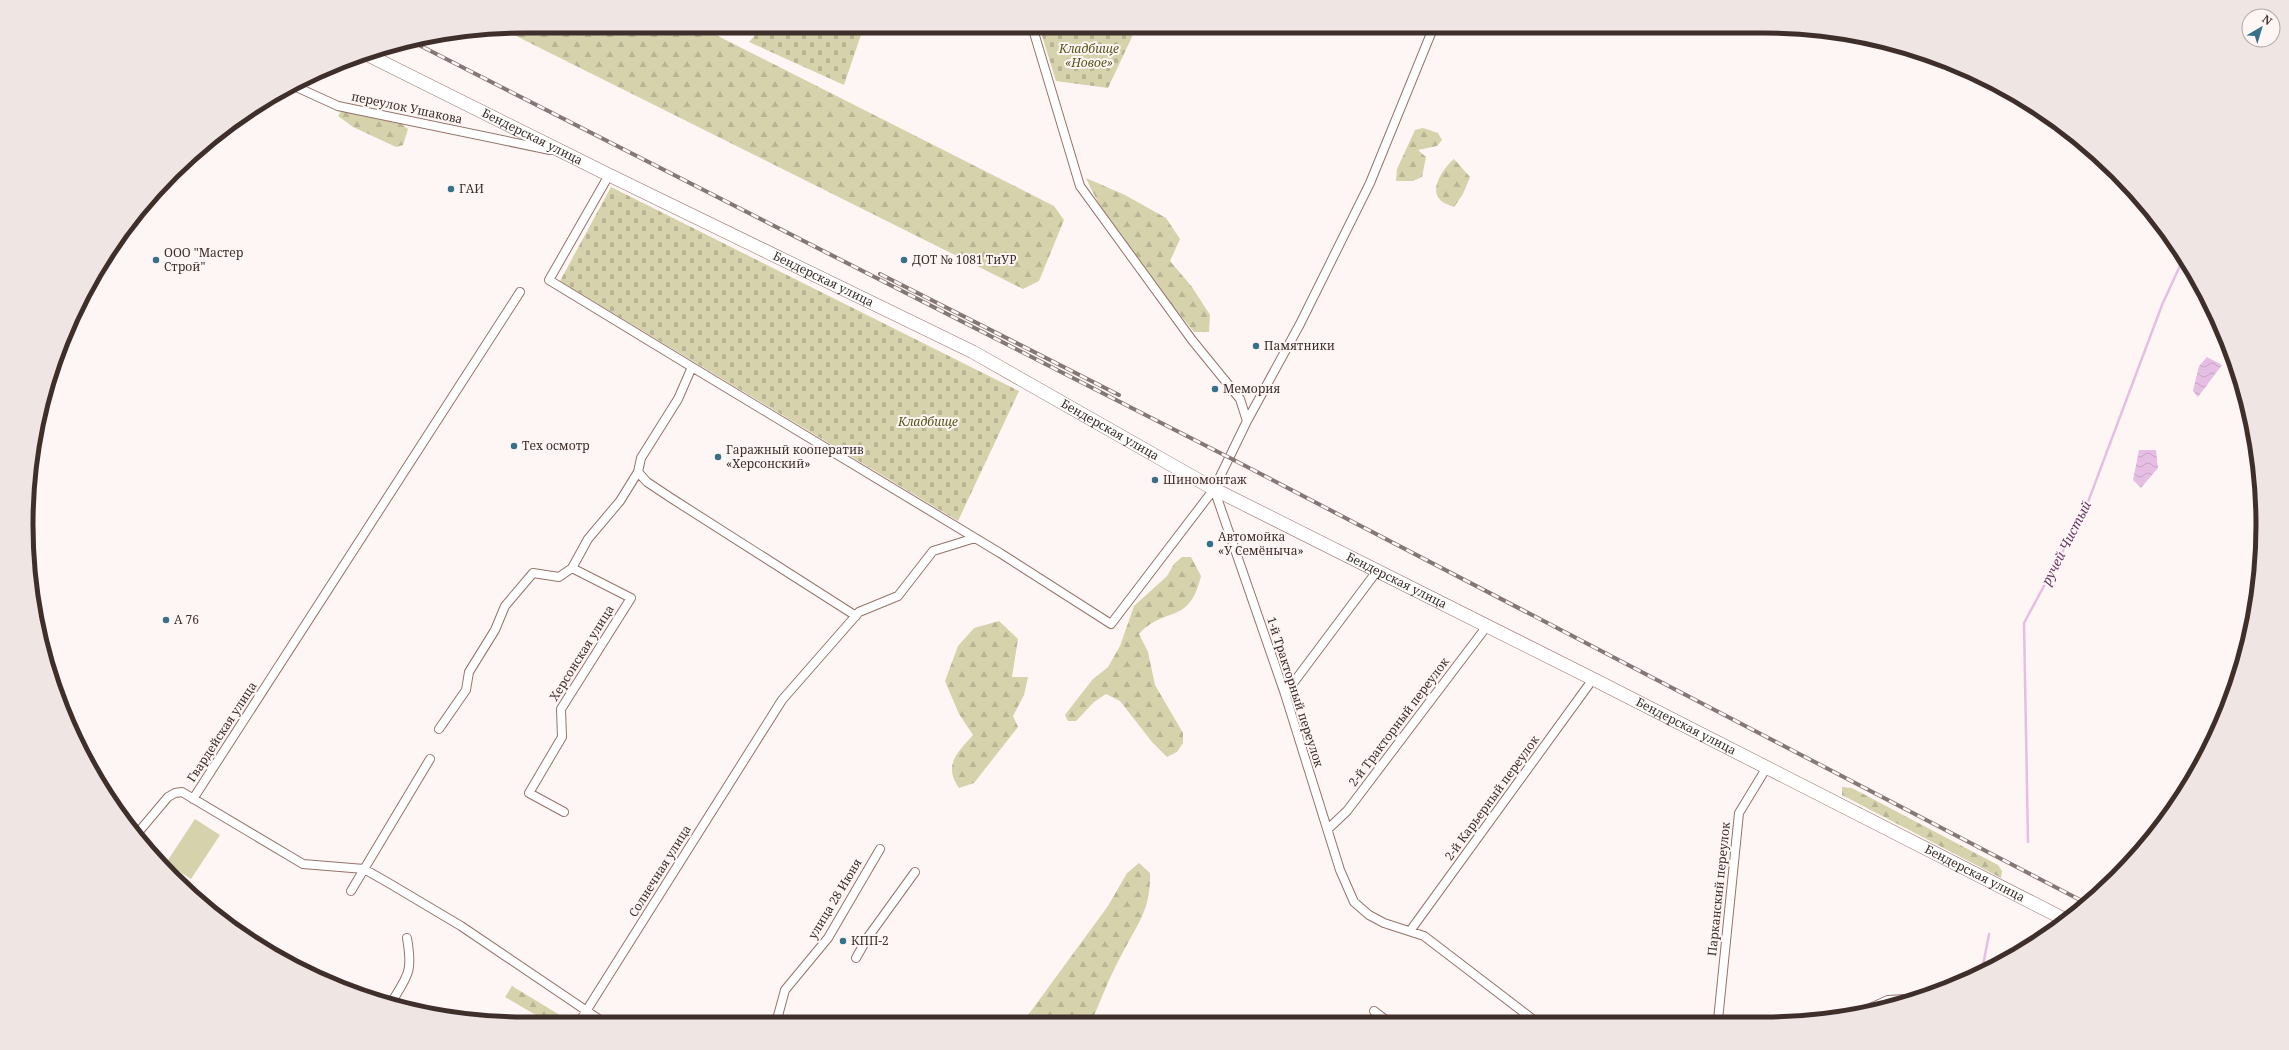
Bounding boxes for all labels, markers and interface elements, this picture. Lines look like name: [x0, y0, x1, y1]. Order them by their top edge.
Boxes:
north arrow: [2241, 8, 2281, 48]
text: N: [2259, 11, 2276, 29]
park label: Кладбище «Новое»: [1058, 40, 1119, 71]
street label: переулок Ушакова: [350, 87, 464, 128]
street label: Бендерская улица: [479, 104, 586, 169]
place label: ГАИ: [459, 180, 484, 197]
marker: ГАИ: [446, 184, 456, 194]
place label: ООО "Мастер Строй": [164, 244, 244, 275]
street label: Бендерская улица: [770, 247, 877, 311]
place label: ДОТ № 1081 ТиУР: [912, 251, 1016, 268]
marker: ООО "Мастер Строй": [151, 255, 161, 265]
marker: ДОТ № 1081 ТиУР: [899, 255, 909, 265]
place label: Памятники: [1264, 337, 1335, 354]
marker: Памятники: [1251, 341, 1261, 351]
place label: Мемория: [1223, 380, 1280, 397]
marker: Мемория: [1210, 384, 1220, 394]
street label: Бендерская улица: [1058, 395, 1163, 464]
park label: Кладбище: [897, 413, 958, 430]
place label: Тех осмотр: [522, 437, 590, 454]
marker: Тех осмотр: [509, 441, 519, 451]
place label: Гаражный кооператив «Херсонский»: [726, 441, 864, 472]
marker: Гаражный кооператив «Херсонский»: [713, 452, 723, 462]
place label: Шиномонтаж: [1163, 471, 1247, 488]
marker: Шиномонтаж: [1150, 475, 1160, 485]
water label: ручей Чистый: [2037, 498, 2095, 589]
place label: Автомойка «У Семёныча»: [1218, 528, 1304, 559]
marker: Автомойка «У Семёныча»: [1205, 539, 1215, 549]
street label: Бендерская улица: [1344, 548, 1450, 613]
street label: Херсонская улица: [545, 602, 618, 704]
place label: А 76: [174, 611, 199, 628]
street label: 1-й Тракторный переулок: [1263, 614, 1328, 770]
marker: А 76: [161, 615, 171, 625]
street label: 2-й Тракторный переулок: [1344, 653, 1453, 790]
street label: Гвардейская улица: [183, 678, 261, 785]
street label: Бендерская улица: [1633, 693, 1739, 759]
street label: 2-й Карьерный переулок: [1440, 731, 1543, 864]
street label: Парканский переулок: [1703, 820, 1734, 957]
street label: Солнечная улица: [624, 821, 695, 920]
street label: Бендерская улица: [1922, 840, 2028, 906]
street label: улица 28 Июня: [804, 855, 865, 942]
place label: КПП-2: [851, 932, 889, 949]
marker: КПП-2: [838, 936, 848, 946]

